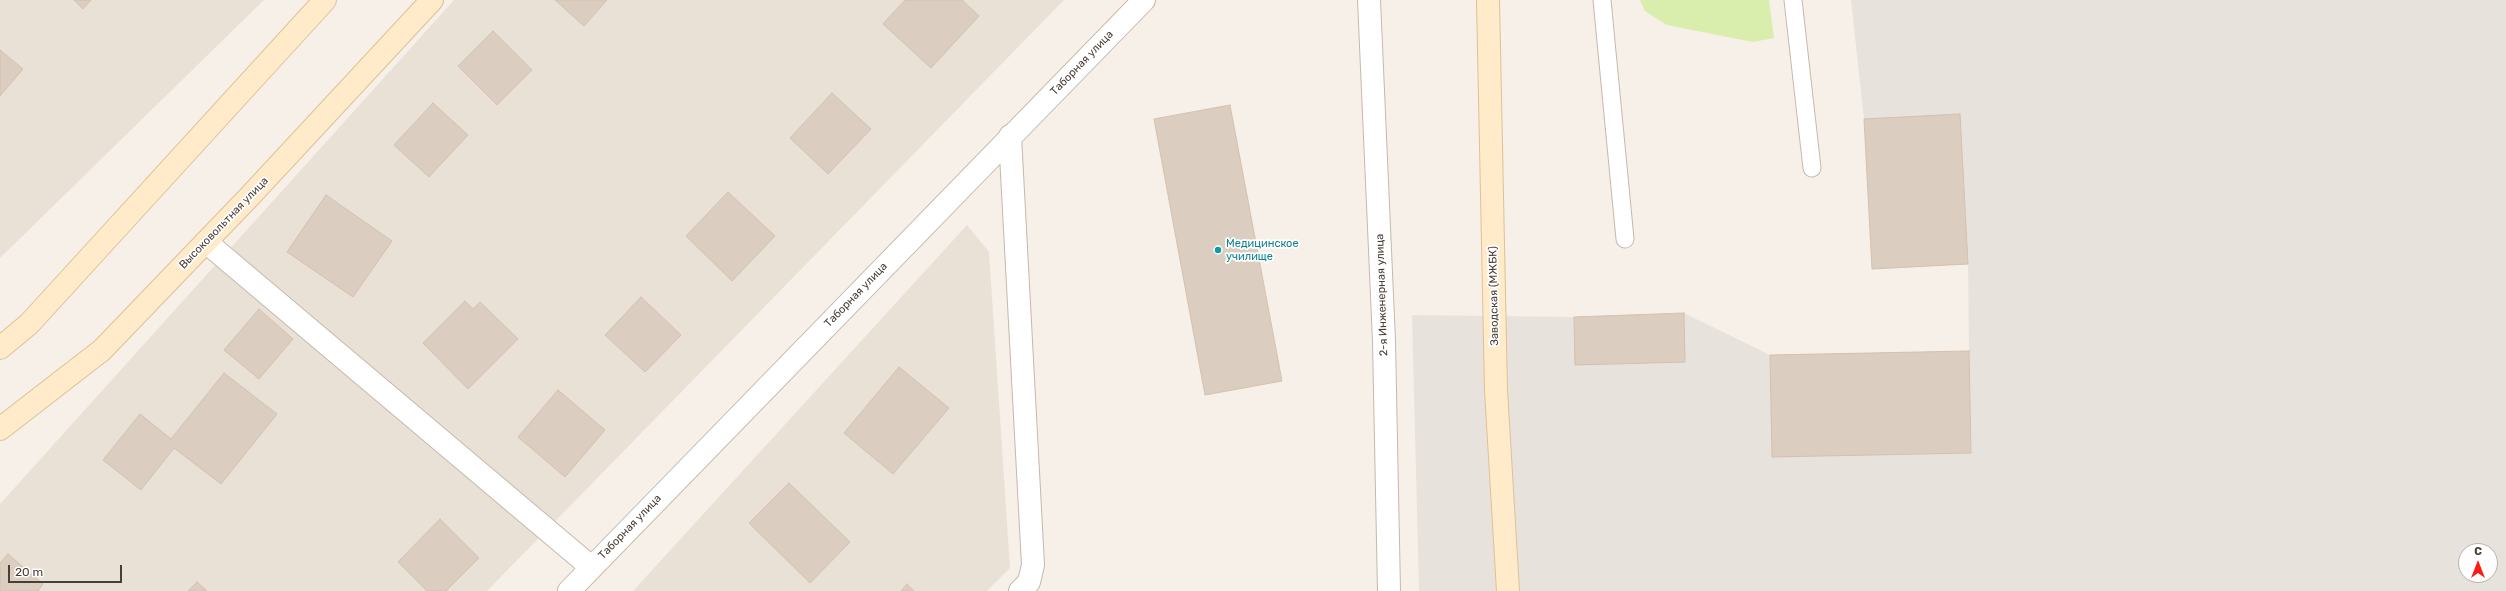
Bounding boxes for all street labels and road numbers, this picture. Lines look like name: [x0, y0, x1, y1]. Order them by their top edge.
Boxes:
street label: Таборная улица: [1048, 28, 1116, 98]
street label: Высоковольтная улица: [177, 174, 271, 272]
street label: 2-я Инженерная улица: [1373, 234, 1391, 356]
street label: Заводская (МЖБК): [1487, 246, 1501, 346]
street label: Таборная улица: [822, 260, 890, 330]
street label: Таборная улица: [596, 492, 664, 562]

